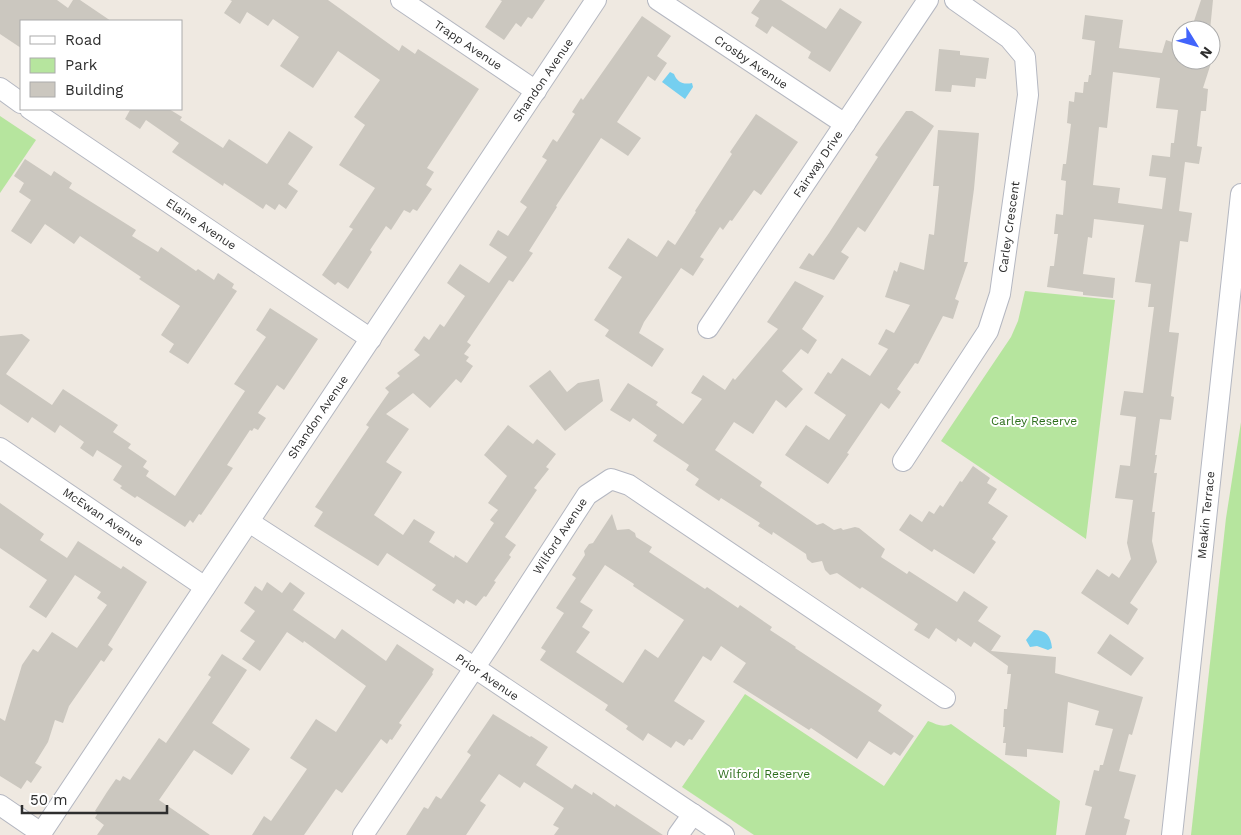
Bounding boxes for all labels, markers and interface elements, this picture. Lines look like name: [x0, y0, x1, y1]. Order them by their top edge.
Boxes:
street label: Trapp Avenue: [431, 17, 505, 73]
legend: [20, 20, 182, 110]
north arrow: [1171, 20, 1221, 70]
text: Road: [65, 31, 102, 49]
street label: Crosby Avenue: [712, 32, 791, 92]
street label: Shandon Avenue: [510, 36, 576, 124]
text: N: [1197, 44, 1216, 62]
text: Park: [65, 56, 98, 74]
text: Building: [65, 81, 123, 99]
street label: Fairway Drive: [790, 128, 846, 200]
street label: Carley Crescent: [996, 180, 1022, 274]
street label: Elaine Avenue: [163, 195, 239, 253]
street label: Shandon Avenue: [285, 373, 351, 461]
park label: Carley Reserve: [991, 414, 1077, 428]
street label: Meakin Terrace: [1194, 470, 1218, 559]
street label: McEwan Avenue: [60, 485, 146, 549]
street label: Wilford Avenue: [530, 495, 590, 577]
street label: Prior Avenue: [453, 651, 521, 703]
park label: Wilford Reserve: [718, 767, 810, 781]
scale bar: [22, 782, 168, 814]
text: 50 m: [30, 791, 67, 809]

